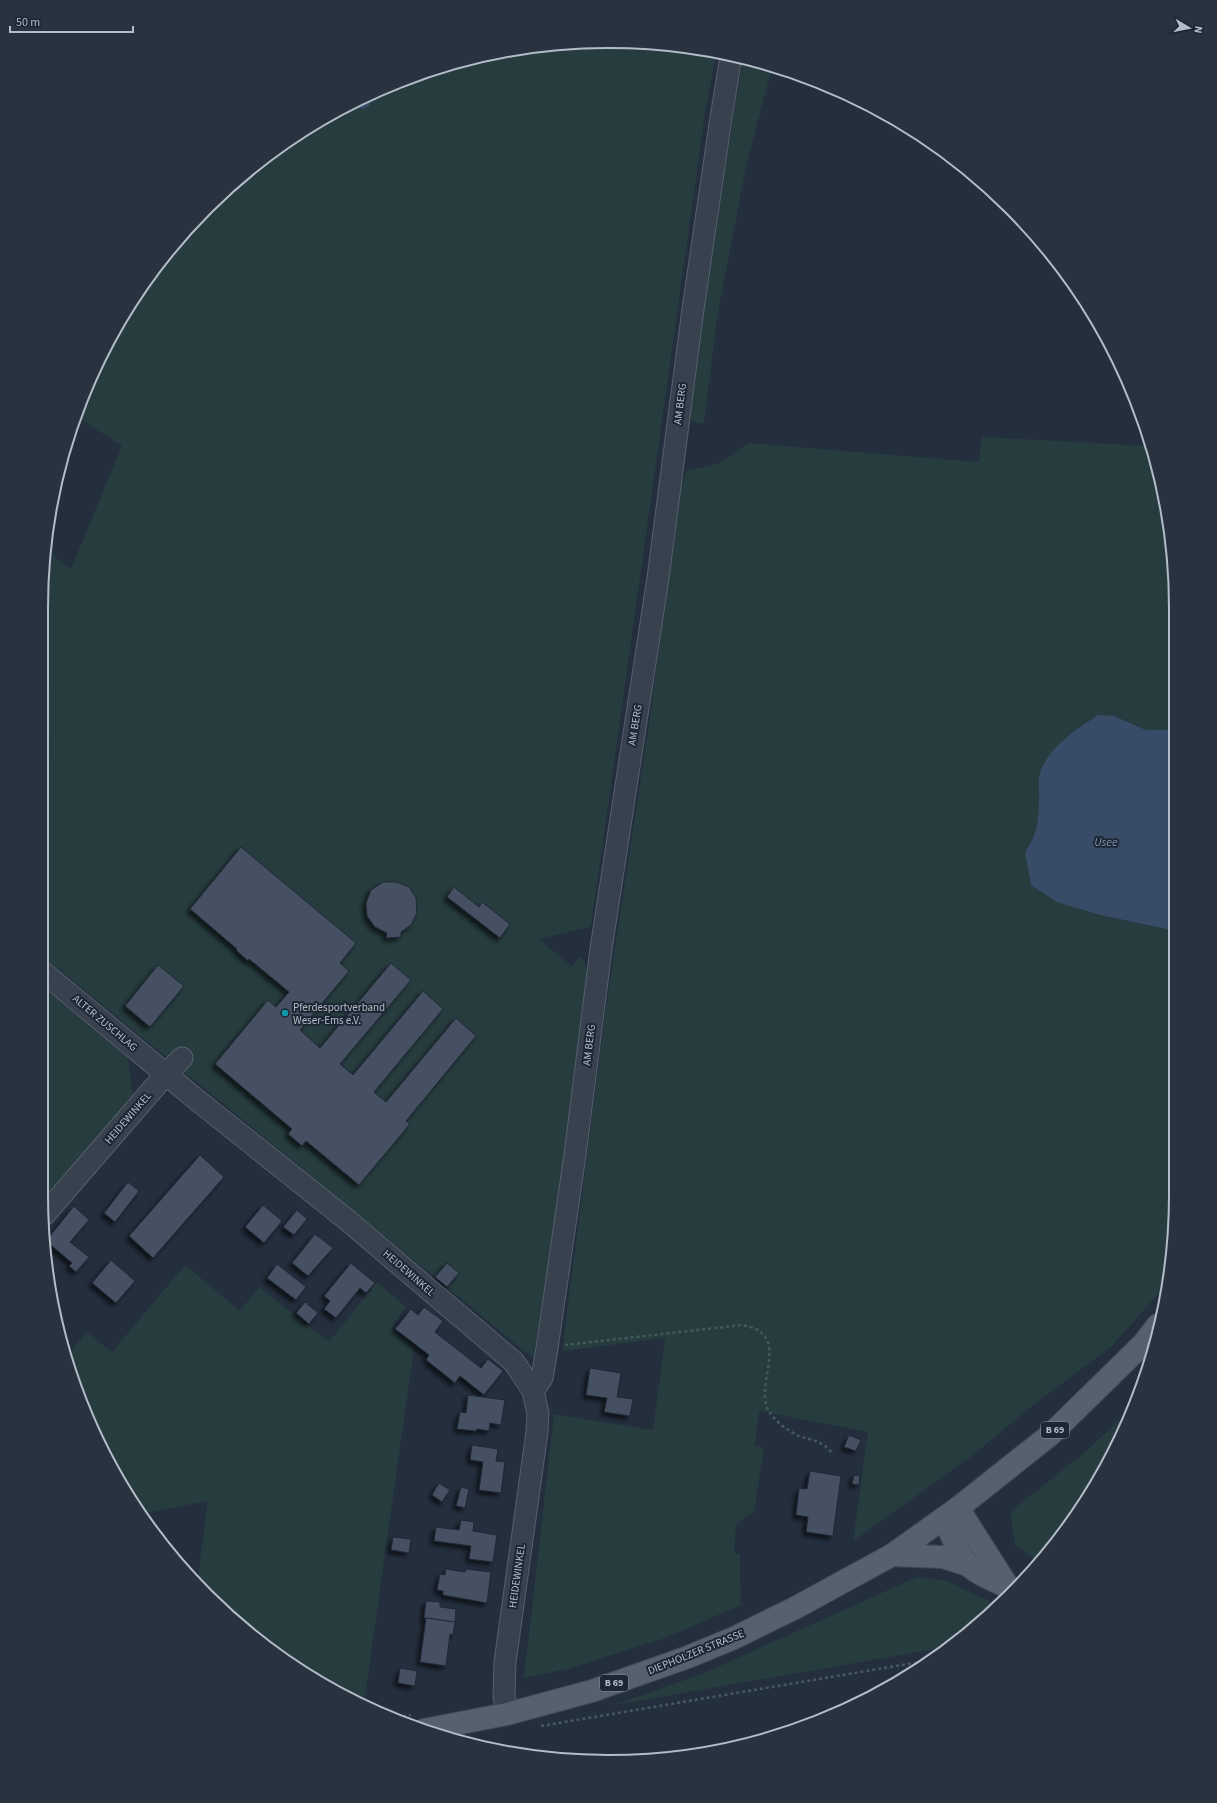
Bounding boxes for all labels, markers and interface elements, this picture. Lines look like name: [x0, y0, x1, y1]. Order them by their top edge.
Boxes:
scale bar: [10, 8, 133, 34]
north arrow: [1169, 8, 1209, 48]
text: 50 m: [16, 14, 40, 31]
text: N: [1190, 25, 1206, 35]
street label: AM BERG: [670, 382, 690, 426]
street label: AM BERG: [624, 703, 646, 747]
water label: Usee: [1094, 834, 1118, 851]
street label: ALTER ZUSCHLAG: [69, 991, 141, 1055]
place label: Pferdesportverband Weser-Ems e.V.: [293, 1000, 385, 1028]
marker: Pferdesportverband Weser-Ems e.V.: [280, 1008, 290, 1018]
street label: AM BERG: [579, 1023, 599, 1067]
street label: HEIDEWINKEL: [101, 1088, 155, 1147]
street label: HEIDEWINKEL: [380, 1246, 439, 1300]
road number: B 69: [1041, 1422, 1069, 1438]
street label: HEIDEWINKEL: [505, 1542, 529, 1609]
street label: DIEPHOLZER STRASSE: [646, 1626, 747, 1678]
road number: B 69: [600, 1675, 628, 1691]

